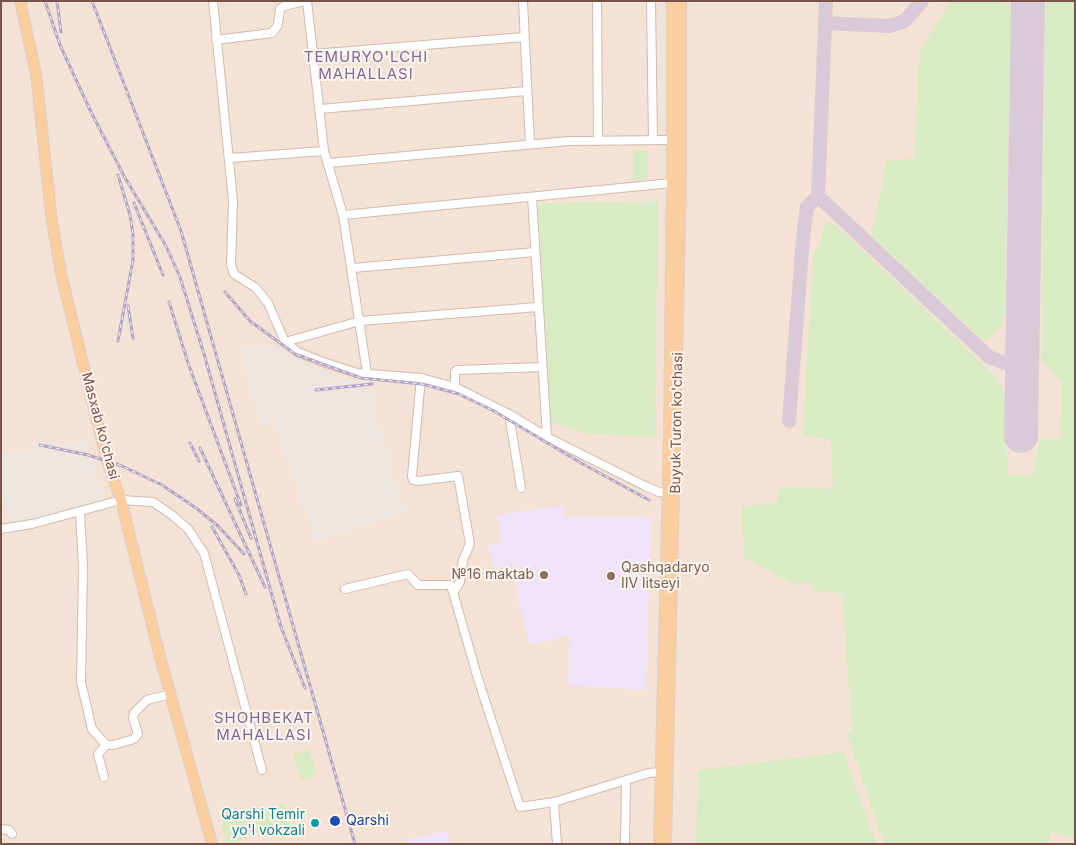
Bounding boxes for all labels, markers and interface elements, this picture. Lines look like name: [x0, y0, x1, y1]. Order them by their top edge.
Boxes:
district label: TEMURYO'LCHI MAHALLASI: [302, 48, 430, 83]
street label: Buyuk Turon ko'chasi: [667, 352, 687, 494]
street label: Masxab ko'chasi: [78, 371, 122, 481]
place label: Qashqadaryo IIV litseyi: [621, 560, 710, 592]
place label: №16 maktab: [452, 567, 534, 583]
marker: №16 maktab: [538, 569, 550, 581]
marker: Qashqadaryo IIV litseyi: [605, 570, 617, 582]
district label: SHOHBEKAT MAHALLASI: [213, 709, 315, 744]
place label: Qarshi Temir yo'l vokzali: [221, 807, 305, 840]
place label: Qarshi: [346, 813, 389, 829]
marker: Qarshi: [328, 814, 342, 828]
marker: Qarshi Temir yo'l vokzali: [309, 817, 321, 829]

